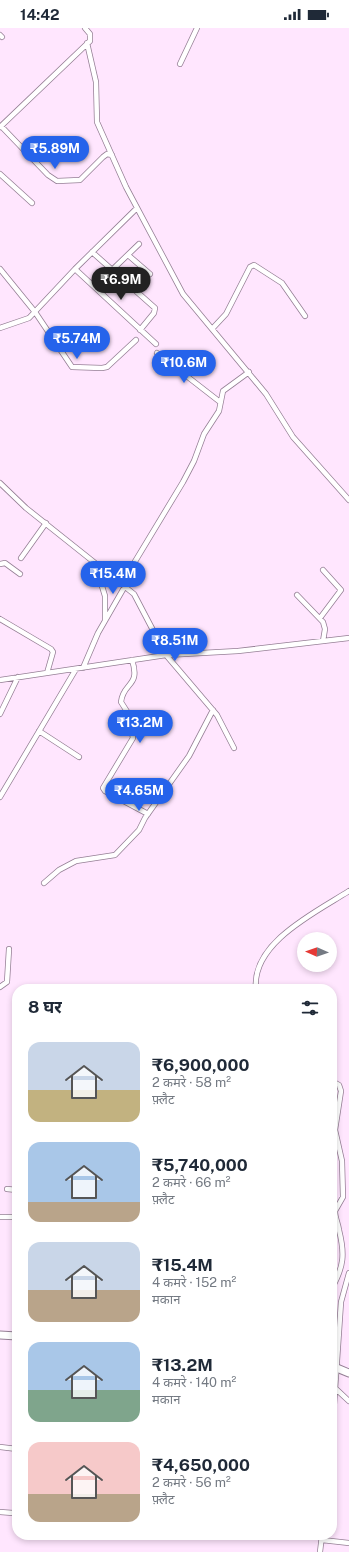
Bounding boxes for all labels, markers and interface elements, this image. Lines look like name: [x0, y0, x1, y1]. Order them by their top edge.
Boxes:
text: 14:42: [20, 6, 60, 23]
pin: ₹5.89M: [22, 136, 88, 170]
text: ₹5.89M: [30, 141, 80, 156]
pin: ₹6.9M: [93, 267, 149, 301]
text: ₹6.9M: [101, 272, 141, 287]
pin: ₹5.74M: [44, 326, 110, 360]
text: ₹5.74M: [53, 331, 101, 346]
pin: ₹10.6M: [151, 350, 217, 384]
text: ₹10.6M: [161, 355, 207, 370]
pin: ₹15.4M: [80, 561, 146, 595]
text: ₹15.4M: [90, 566, 136, 581]
pin: ₹8.51M: [142, 628, 208, 662]
text: ₹8.51M: [152, 633, 198, 648]
pin: ₹13.2M: [107, 710, 173, 744]
text: ₹13.2M: [117, 715, 163, 730]
pin: ₹4.65M: [106, 778, 172, 812]
text: ₹4.65M: [114, 783, 164, 798]
north arrow: [297, 932, 337, 972]
map controls: [297, 932, 337, 972]
text: 8 घर: [28, 997, 62, 1017]
icon: filters: [299, 997, 321, 1019]
text: ₹6,900,000: [152, 1055, 249, 1075]
icon: home: [60, 1058, 108, 1106]
text: 2 कमरे · 58 m²: [152, 1075, 231, 1090]
text: फ़्लैट: [152, 1092, 175, 1107]
text: ₹5,740,000: [152, 1155, 248, 1175]
icon: home: [60, 1158, 108, 1206]
text: 2 कमरे · 66 m²: [152, 1175, 230, 1190]
text: फ़्लैट: [152, 1192, 175, 1207]
text: ₹15.4M: [152, 1255, 213, 1275]
icon: home: [60, 1258, 108, 1306]
text: 4 कमरे · 152 m²: [152, 1275, 236, 1290]
text: मकान: [152, 1292, 180, 1307]
text: ₹13.2M: [152, 1355, 213, 1375]
icon: home: [60, 1358, 108, 1406]
text: 4 कमरे · 140 m²: [152, 1375, 236, 1390]
text: मकान: [152, 1392, 180, 1407]
text: ₹4,650,000: [152, 1455, 250, 1475]
icon: home: [60, 1458, 108, 1506]
text: 2 कमरे · 56 m²: [152, 1475, 231, 1490]
text: फ़्लैट: [152, 1492, 175, 1507]

